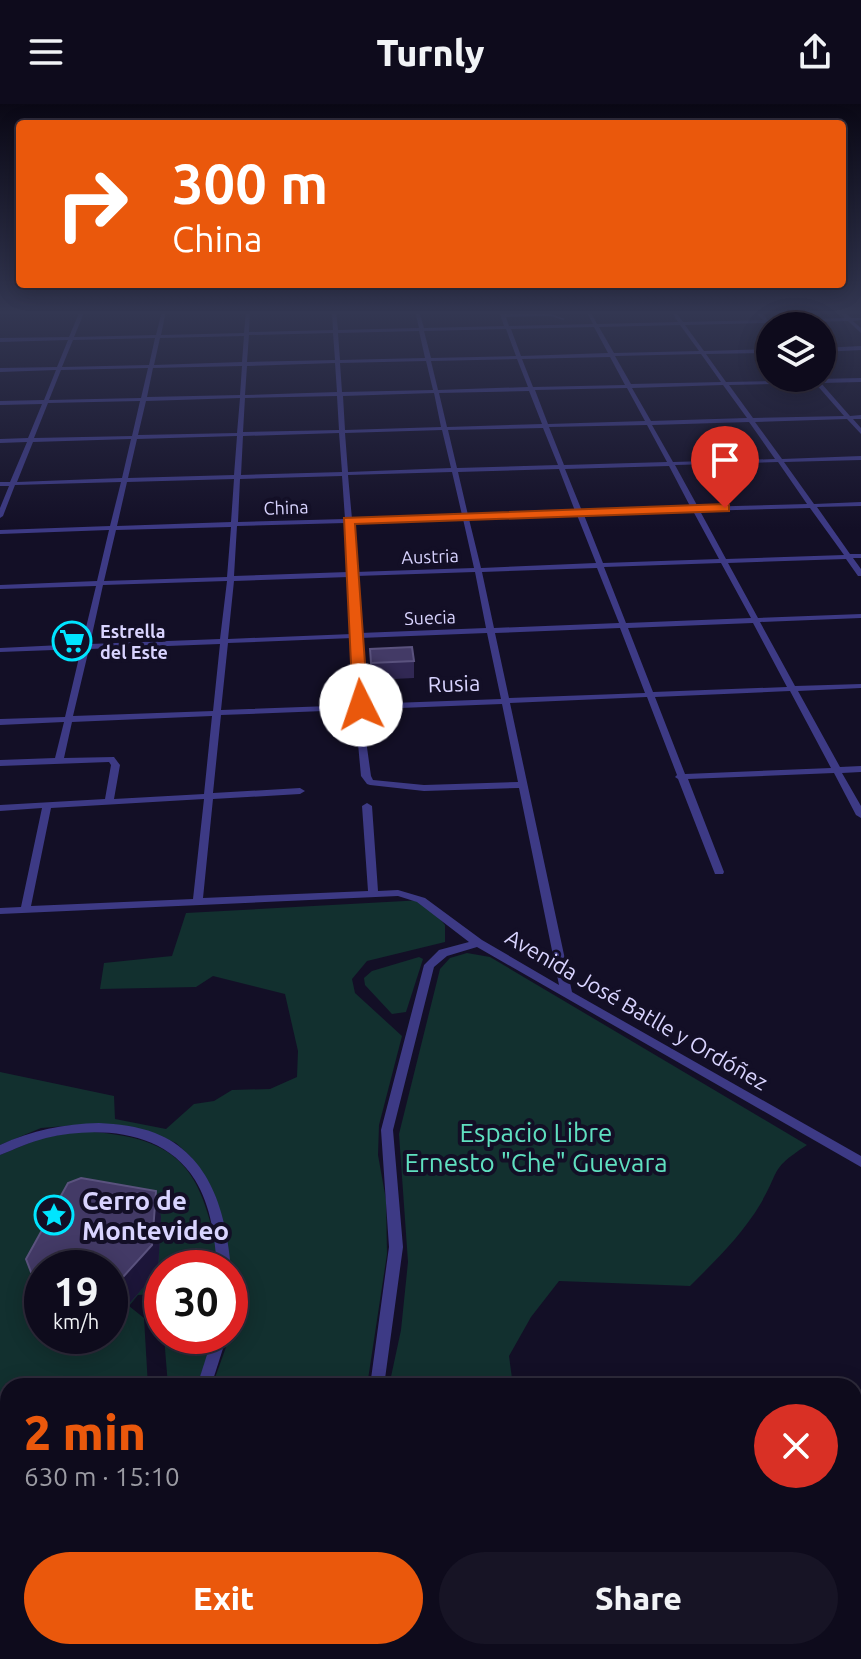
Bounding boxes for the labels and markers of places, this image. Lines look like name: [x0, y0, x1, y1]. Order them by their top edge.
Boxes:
pin: [691, 426, 759, 508]
supermarket icon: Estrella del Este: [51, 620, 93, 662]
place label: Estrella del Este: [100, 621, 168, 662]
place label: Cerro de Montevideo: [82, 1186, 229, 1245]
place icon: Cerro de Montevideo: [33, 1194, 75, 1236]

